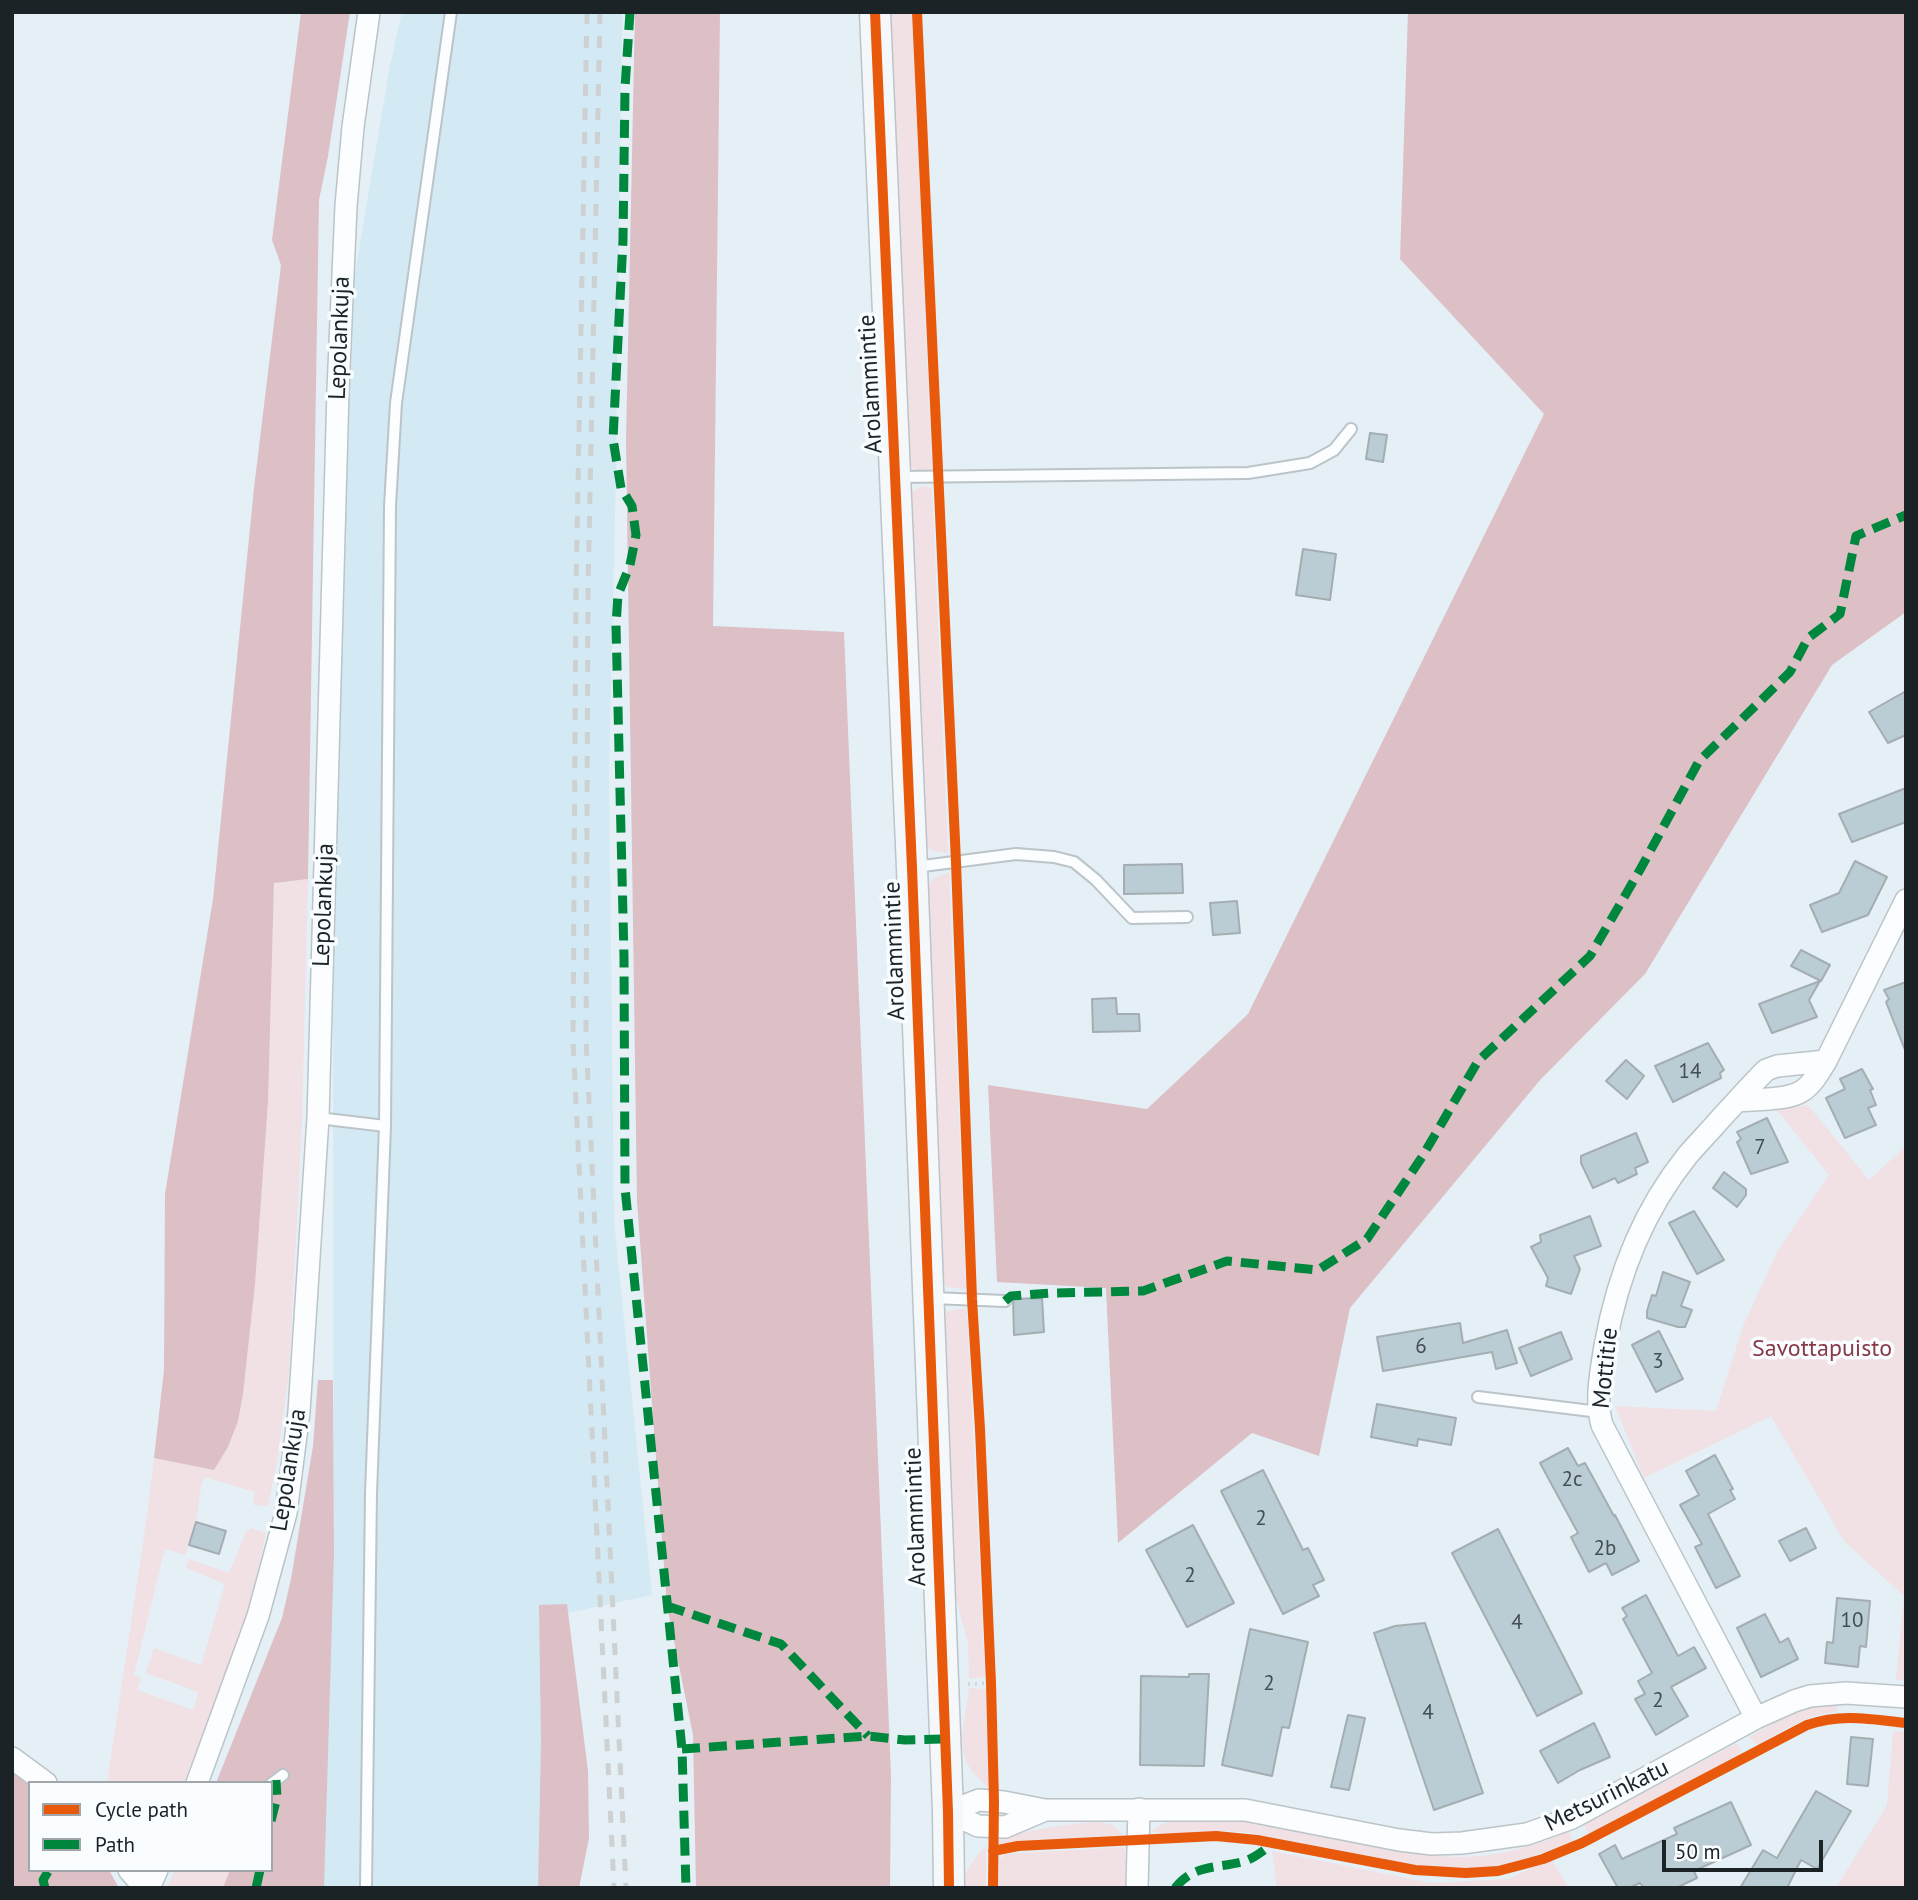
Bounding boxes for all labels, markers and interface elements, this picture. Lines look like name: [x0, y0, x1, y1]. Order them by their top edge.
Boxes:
street label: Lepolankuja: [323, 276, 357, 400]
street label: Arolammintie: [853, 314, 889, 454]
street label: Lepolankuja: [307, 843, 341, 967]
street label: Arolammintie: [878, 881, 912, 1021]
house number: 14: [1679, 1059, 1701, 1085]
house number: 7: [1754, 1135, 1766, 1161]
street label: Mottitie: [1587, 1326, 1625, 1410]
house number: 6: [1415, 1334, 1427, 1360]
park label: Savottapuisto: [1752, 1335, 1892, 1363]
house number: 3: [1652, 1349, 1664, 1375]
street label: Lepolankuja: [265, 1407, 313, 1533]
street label: Arolammintie: [899, 1447, 933, 1587]
house number: 2c: [1562, 1467, 1582, 1493]
house number: 2: [1255, 1506, 1267, 1532]
house number: 2b: [1594, 1536, 1616, 1562]
house number: 2: [1184, 1563, 1196, 1589]
house number: 10: [1841, 1608, 1863, 1634]
house number: 4: [1511, 1610, 1523, 1636]
house number: 2: [1263, 1671, 1275, 1697]
house number: 2: [1652, 1688, 1664, 1714]
house number: 4: [1422, 1700, 1434, 1726]
street label: Metsurinkatu: [1540, 1754, 1674, 1838]
legend: [28, 1781, 273, 1872]
text: Cycle path: [95, 1796, 188, 1823]
scale bar: [1666, 1826, 1827, 1870]
text: Path: [95, 1831, 135, 1858]
text: 50 m: [1675, 1838, 1721, 1865]

